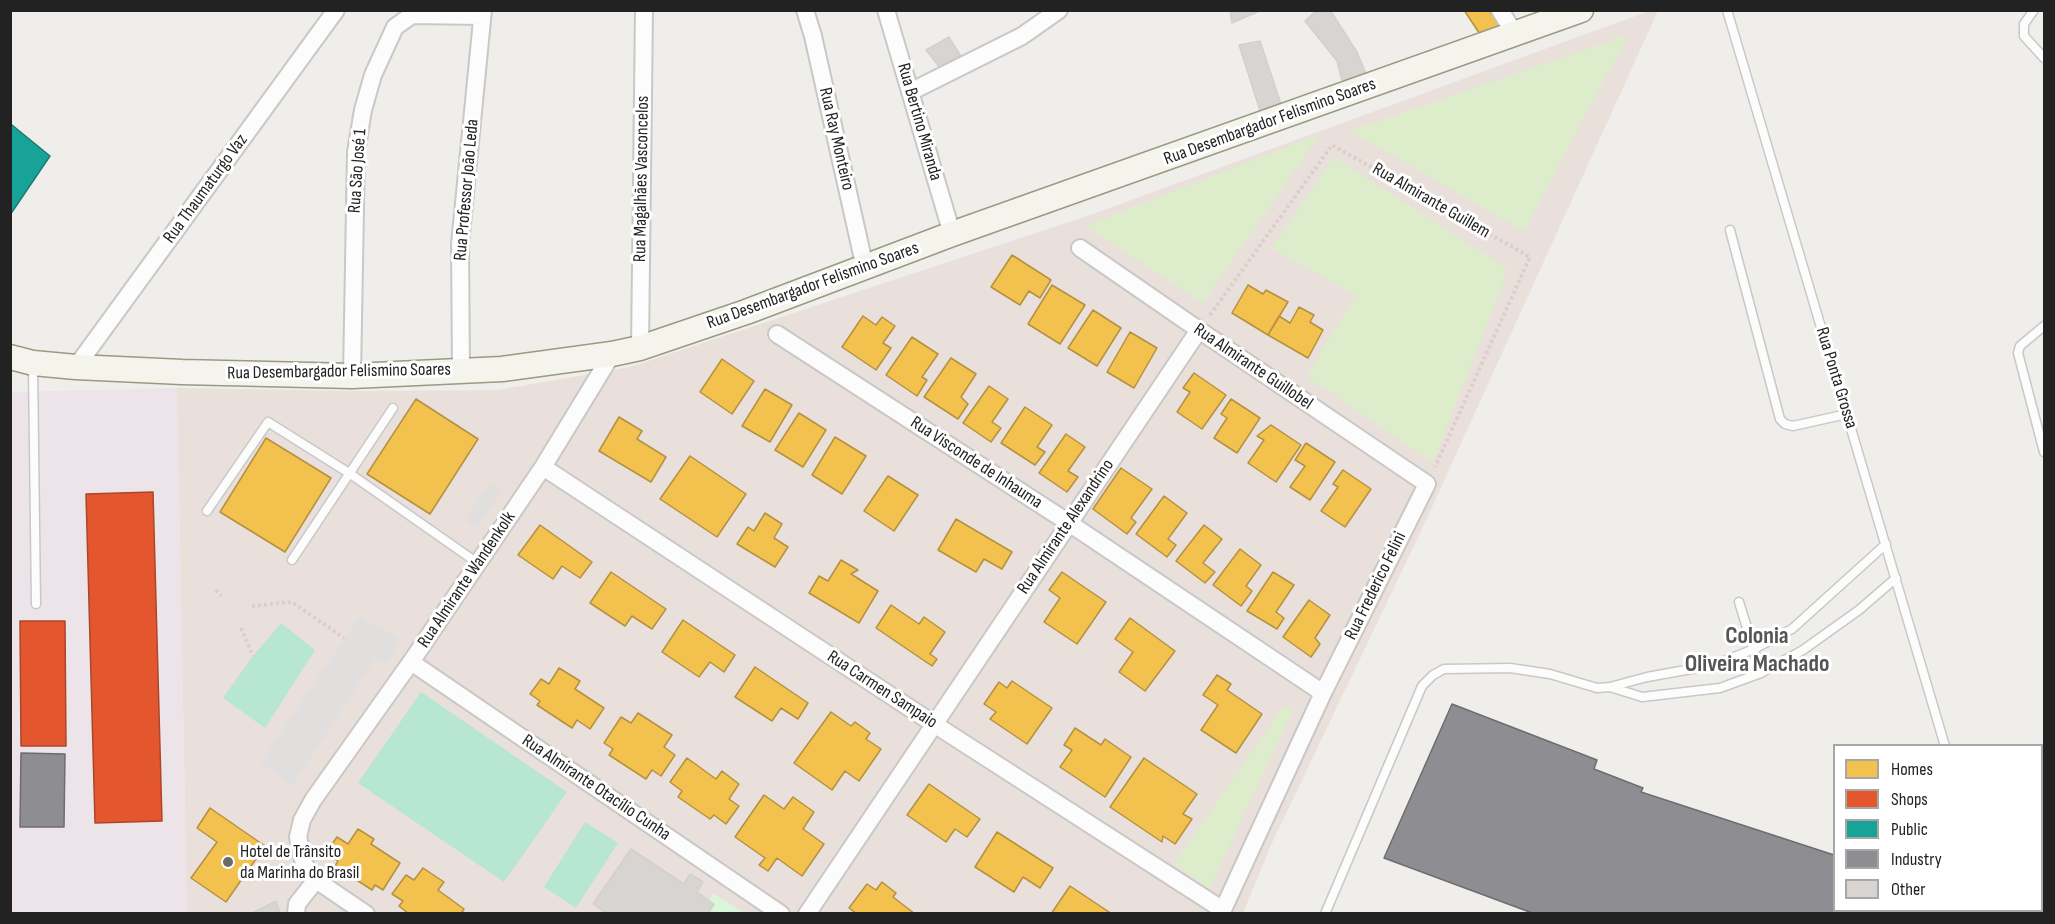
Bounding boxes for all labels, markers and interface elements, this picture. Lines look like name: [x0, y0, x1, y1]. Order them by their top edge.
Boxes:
street label: Rua Bertino Miranda: [892, 61, 946, 183]
street label: Rua Desembargador Felismino Soares: [1161, 74, 1379, 170]
street label: Rua Ray Monteiro: [814, 86, 858, 192]
street label: Rua Magalhães Vasconcelos: [630, 96, 654, 262]
street label: Rua Professor João Leda: [450, 118, 484, 262]
street label: Rua São José 1: [344, 128, 372, 214]
street label: Rua Thaumaturgo Vaz: [159, 130, 253, 248]
street label: Rua Almirante Guillem: [1368, 159, 1494, 243]
street label: Rua Desembargador Felismino Soares: [704, 238, 922, 334]
street label: Rua Almirante Guillobel: [1189, 319, 1317, 415]
street label: Rua Ponta Grossa: [1810, 325, 1862, 431]
street label: Rua Desembargador Felismino Soares: [227, 359, 451, 385]
street label: Rua Visconde de Inhauma: [906, 412, 1046, 514]
street label: Rua Almirante Alexandrino: [1013, 456, 1119, 598]
street label: Rua Almirante Wandenkolk: [413, 508, 521, 652]
street label: Rua Frederico Felini: [1341, 529, 1411, 643]
district label: Colonia Oliveira Machado: [1685, 623, 1829, 679]
street label: Rua Carmen Sampaio: [823, 646, 941, 734]
street label: Rua Almirante Otacílio Cunha: [518, 730, 674, 846]
legend: [1833, 744, 2043, 912]
text: Homes: [1891, 759, 1933, 780]
text: Shops: [1891, 789, 1928, 810]
text: Public: [1891, 819, 1928, 840]
place label: Hotel de Trânsito da Marinha do Brasil: [240, 841, 359, 884]
text: Industry: [1891, 849, 1942, 870]
marker: Hotel de Trânsito da Marinha do Brasil: [221, 855, 235, 869]
text: Other: [1891, 879, 1925, 900]

